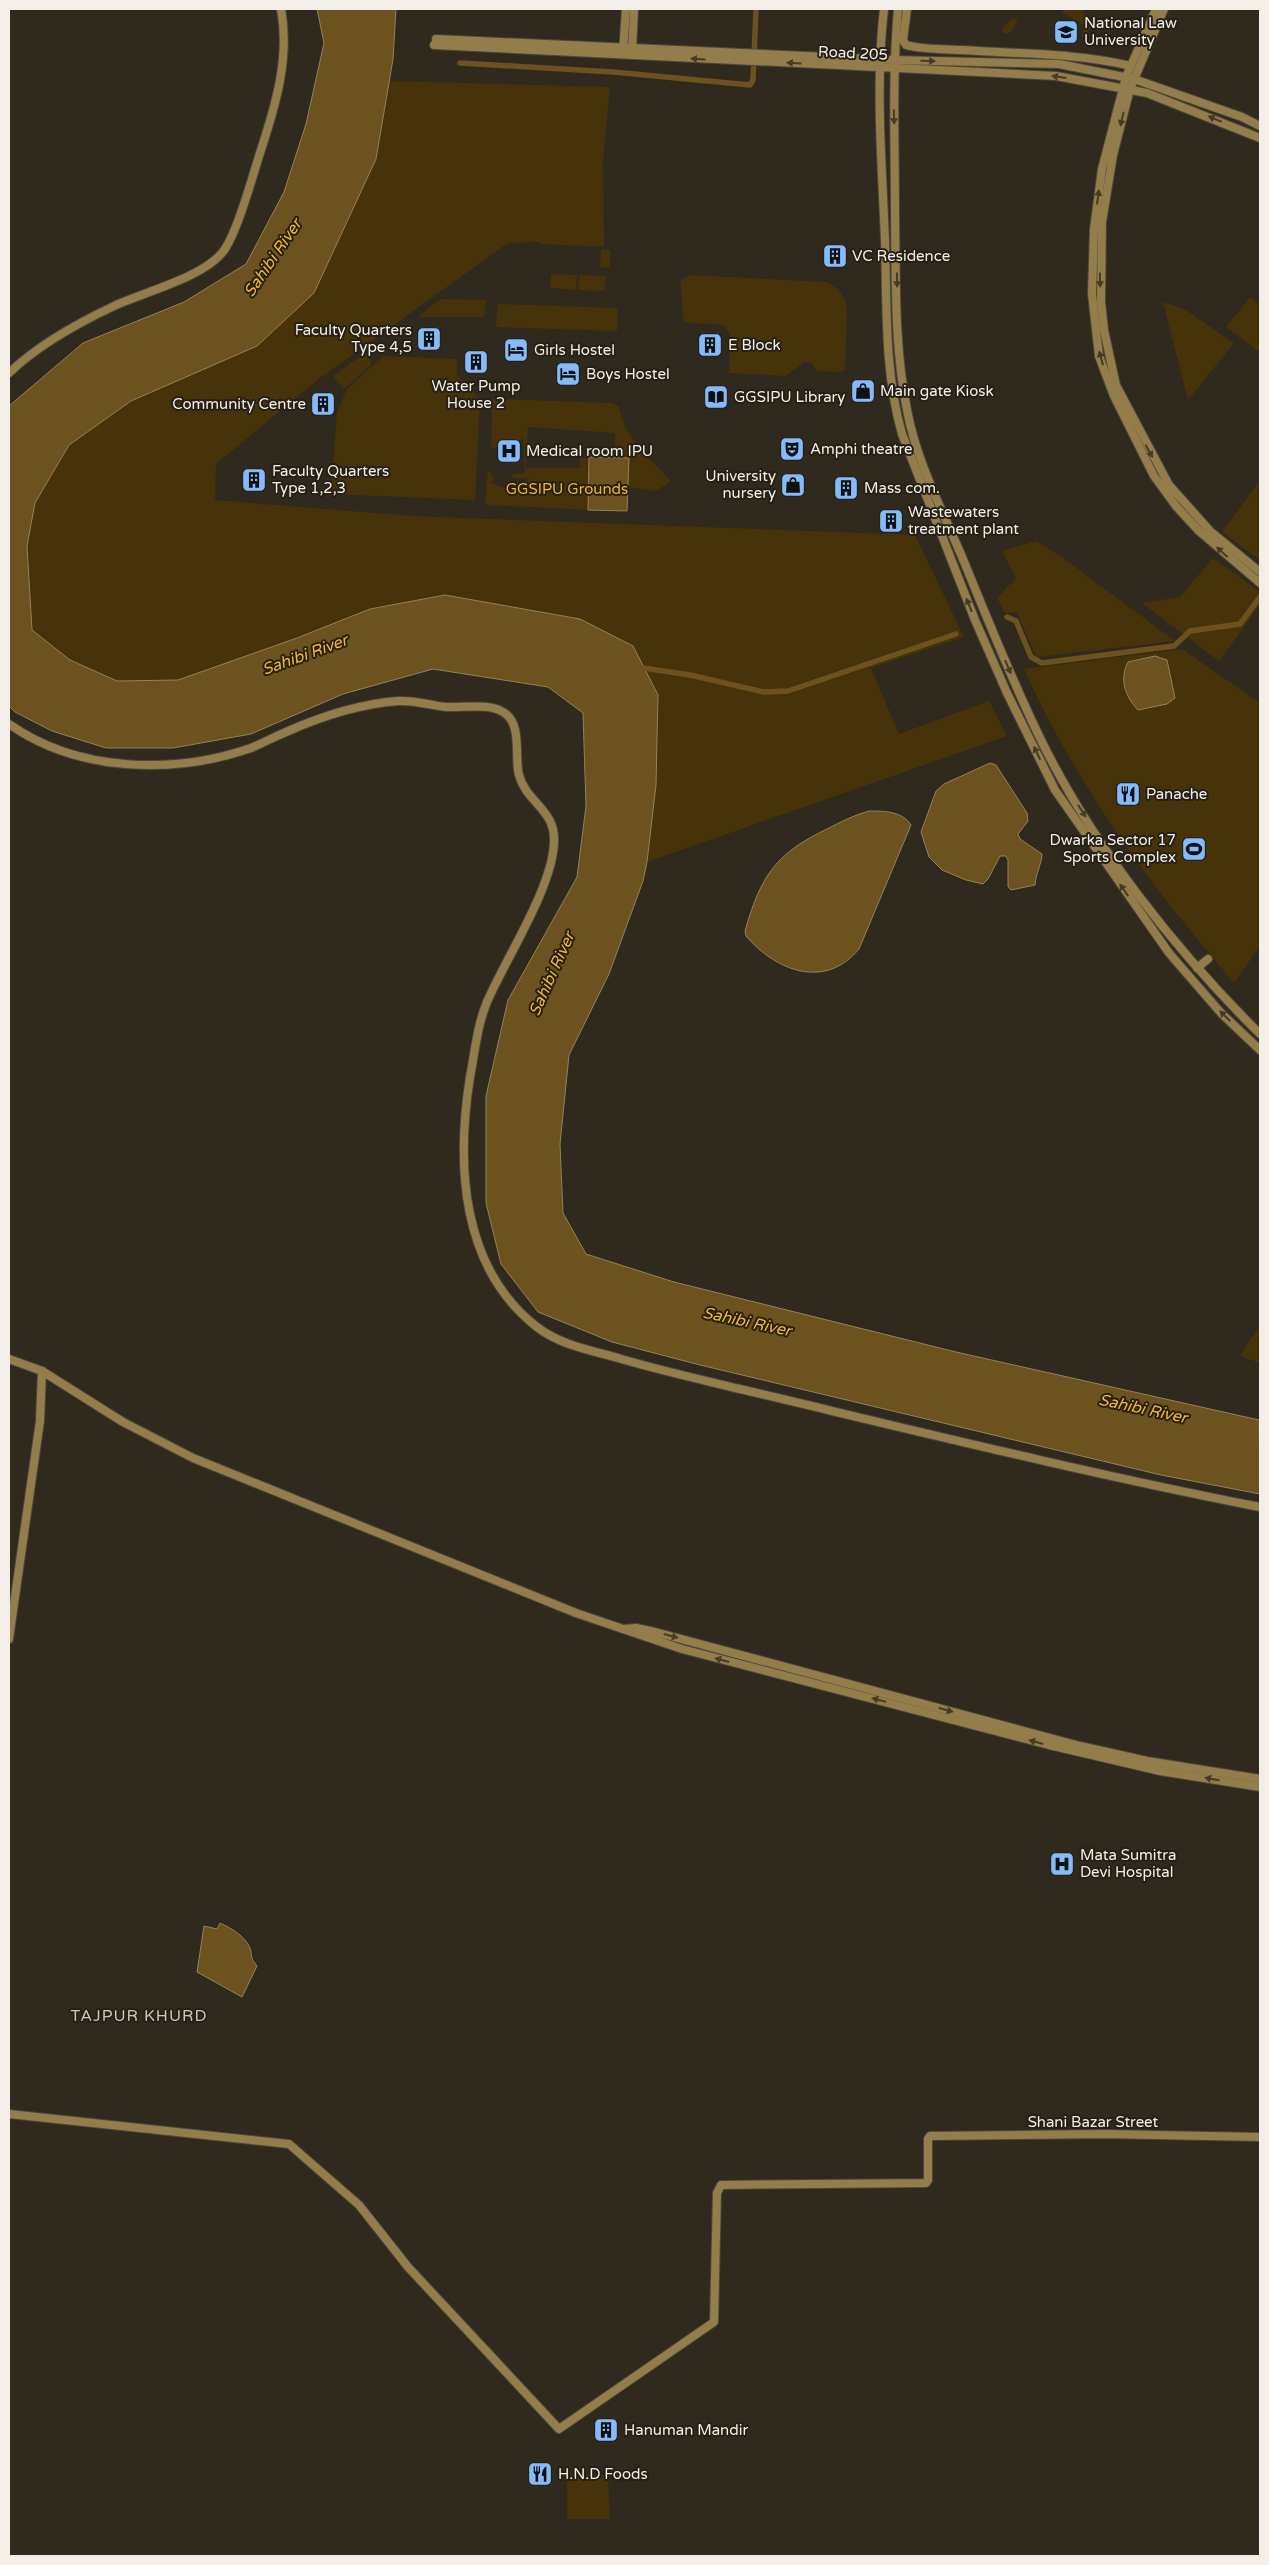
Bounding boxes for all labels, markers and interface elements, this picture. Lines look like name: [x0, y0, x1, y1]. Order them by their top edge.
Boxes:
place label: National Law University: [1084, 14, 1177, 49]
school or university icon: National Law University: [1053, 19, 1079, 45]
street label: Road 205: [818, 42, 888, 64]
one-way arrow: [690, 54, 706, 62]
one-way arrow: [920, 57, 936, 65]
one-way arrow: [786, 59, 802, 67]
one-way arrow: [1051, 73, 1067, 81]
one-way arrow: [890, 109, 898, 125]
one-way arrow: [1118, 112, 1126, 127]
one-way arrow: [1208, 114, 1222, 122]
one-way arrow: [1095, 188, 1103, 204]
water label: Sahibi River: [240, 214, 307, 301]
building icon: VC Residence: [822, 243, 848, 269]
place label: VC Residence: [852, 247, 950, 265]
one-way arrow: [893, 272, 901, 288]
one-way arrow: [1097, 272, 1105, 288]
place label: Faculty Quarters Type 4,5: [295, 321, 412, 356]
building icon: Faculty Quarters Type 4,5: [416, 326, 442, 352]
building icon: E Block: [697, 332, 723, 358]
place label: E Block: [728, 336, 781, 354]
hotel icon: Girls Hostel: [503, 337, 529, 363]
place label: Girls Hostel: [534, 341, 615, 359]
building icon: Water Pump House 2: [463, 349, 489, 375]
one-way arrow: [1096, 350, 1104, 365]
hotel icon: Boys Hostel: [555, 361, 581, 387]
place label: Boys Hostel: [586, 365, 670, 383]
place label: Water Pump House 2: [432, 377, 520, 412]
shop icon: Main gate Kiosk: [850, 378, 876, 404]
place label: Main gate Kiosk: [880, 382, 994, 400]
library icon: GGSIPU Library: [703, 384, 729, 410]
place label: GGSIPU Library: [734, 388, 845, 406]
building icon: Community Centre: [310, 391, 336, 417]
place label: Community Centre: [172, 395, 306, 413]
theatre icon: Amphi theatre: [779, 436, 805, 462]
hospital icon: Medical room IPU: [496, 438, 522, 464]
place label: Amphi theatre: [810, 440, 912, 458]
place label: Medical room IPU: [526, 442, 653, 460]
one-way arrow: [1145, 443, 1153, 458]
place label: Faculty Quarters Type 1,2,3: [272, 462, 389, 497]
building icon: Faculty Quarters Type 1,2,3: [241, 467, 267, 493]
place label: University nursery: [705, 467, 776, 502]
shop icon: University nursery: [780, 472, 806, 498]
building icon: Mass com.: [833, 475, 859, 501]
place label: Mass com.: [864, 479, 940, 497]
park label: GGSIPU Grounds: [506, 480, 628, 498]
place label: Wastewaters treatment plant: [908, 503, 1019, 538]
building icon: Wastewaters treatment plant: [878, 508, 904, 534]
one-way arrow: [1217, 546, 1229, 558]
one-way arrow: [965, 598, 973, 612]
water label: Sahibi River: [259, 630, 352, 680]
one-way arrow: [1004, 660, 1012, 674]
one-way arrow: [1033, 746, 1041, 760]
restaurant icon: Panache: [1115, 781, 1141, 807]
place label: Panache: [1146, 785, 1207, 803]
one-way arrow: [1077, 805, 1087, 818]
place label: Dwarka Sector 17 Sports Complex: [1049, 831, 1176, 866]
sports icon: Dwarka Sector 17 Sports Complex: [1181, 836, 1207, 862]
one-way arrow: [1119, 883, 1129, 897]
water label: Sahibi River: [525, 927, 580, 1019]
one-way arrow: [1220, 1011, 1232, 1023]
water label: Sahibi River: [701, 1303, 795, 1341]
water label: Sahibi River: [1097, 1390, 1191, 1428]
one-way arrow: [663, 1632, 678, 1640]
one-way arrow: [714, 1655, 729, 1663]
one-way arrow: [872, 1696, 887, 1704]
one-way arrow: [939, 1706, 954, 1714]
one-way arrow: [1029, 1738, 1044, 1746]
one-way arrow: [1204, 1775, 1220, 1783]
place label: Mata Sumitra Devi Hospital: [1080, 1846, 1176, 1881]
hospital icon: Mata Sumitra Devi Hospital: [1049, 1851, 1075, 1877]
district label: TAJPUR KHURD: [71, 2006, 207, 2026]
street label: Shani Bazar Street: [1028, 2113, 1159, 2131]
building icon: Hanuman Mandir: [593, 2417, 619, 2443]
place label: Hanuman Mandir: [624, 2421, 748, 2439]
restaurant icon: H.N.D Foods: [527, 2461, 553, 2487]
place label: H.N.D Foods: [558, 2465, 648, 2483]

